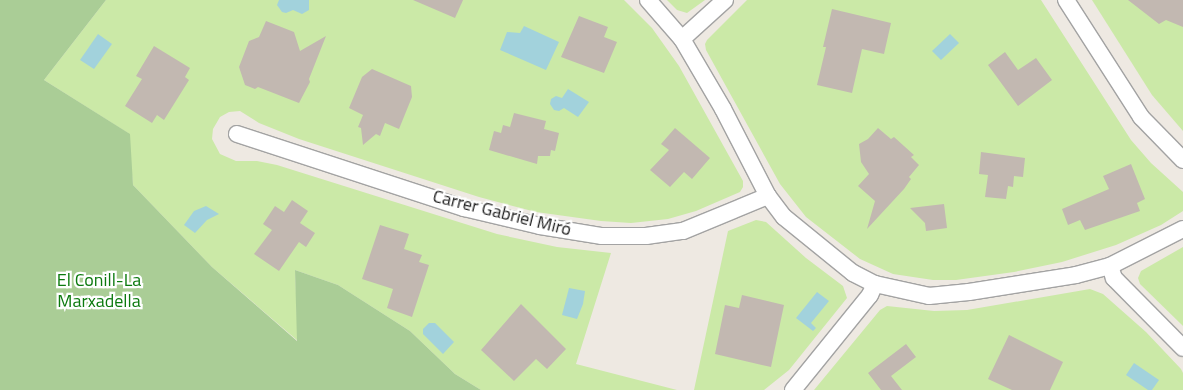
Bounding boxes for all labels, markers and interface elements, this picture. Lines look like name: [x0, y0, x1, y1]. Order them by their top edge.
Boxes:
street label: Carrer Gabriel Miró: [431, 185, 573, 241]
park label: El Conill-La Marxadella: [57, 270, 141, 312]

